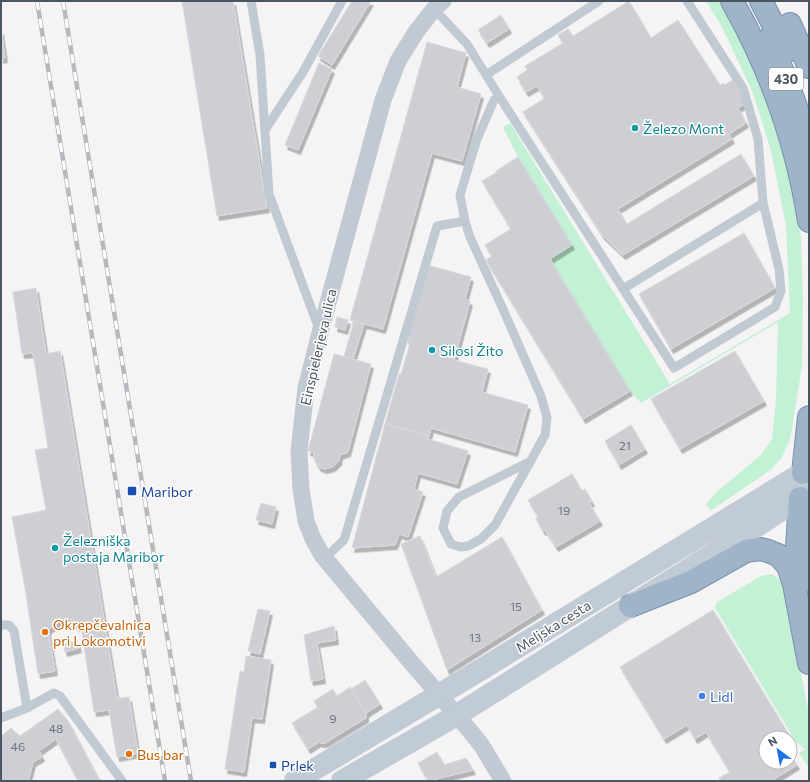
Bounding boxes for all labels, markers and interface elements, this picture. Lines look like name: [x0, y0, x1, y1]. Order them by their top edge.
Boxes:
road number: 430: [769, 68, 803, 90]
place label: Železo Mont: [643, 120, 724, 137]
marker: Železo Mont: [630, 123, 640, 133]
street label: Einspielerjeva ulica: [296, 287, 340, 407]
place label: Silosi Žito: [440, 342, 503, 359]
marker: Silosi Žito: [427, 345, 437, 355]
house number: 21: [619, 438, 631, 452]
place label: Maribor: [141, 483, 193, 500]
marker: Maribor: [126, 485, 138, 497]
house number: 19: [558, 503, 570, 517]
place label: Železniška postaja Maribor: [63, 532, 165, 565]
marker: Železniška postaja Maribor: [50, 543, 60, 553]
street label: Meljska cesta: [512, 596, 594, 656]
house number: 15: [510, 599, 522, 613]
place label: Okrepčevalnica pri Lokomotivi: [53, 616, 151, 649]
marker: Okrepčevalnica pri Lokomotivi: [40, 627, 50, 637]
house number: 13: [469, 630, 481, 644]
place label: Lidl: [710, 688, 733, 705]
marker: Lidl: [697, 691, 707, 701]
house number: 9: [329, 711, 337, 725]
house number: 48: [49, 721, 63, 735]
north arrow: [758, 730, 798, 770]
text: N: [765, 733, 779, 749]
house number: 46: [11, 739, 25, 753]
place label: Bus bar: [137, 746, 185, 763]
marker: Bus bar: [124, 749, 134, 759]
place label: Prlek: [281, 757, 314, 774]
marker: Prlek: [268, 760, 278, 770]

